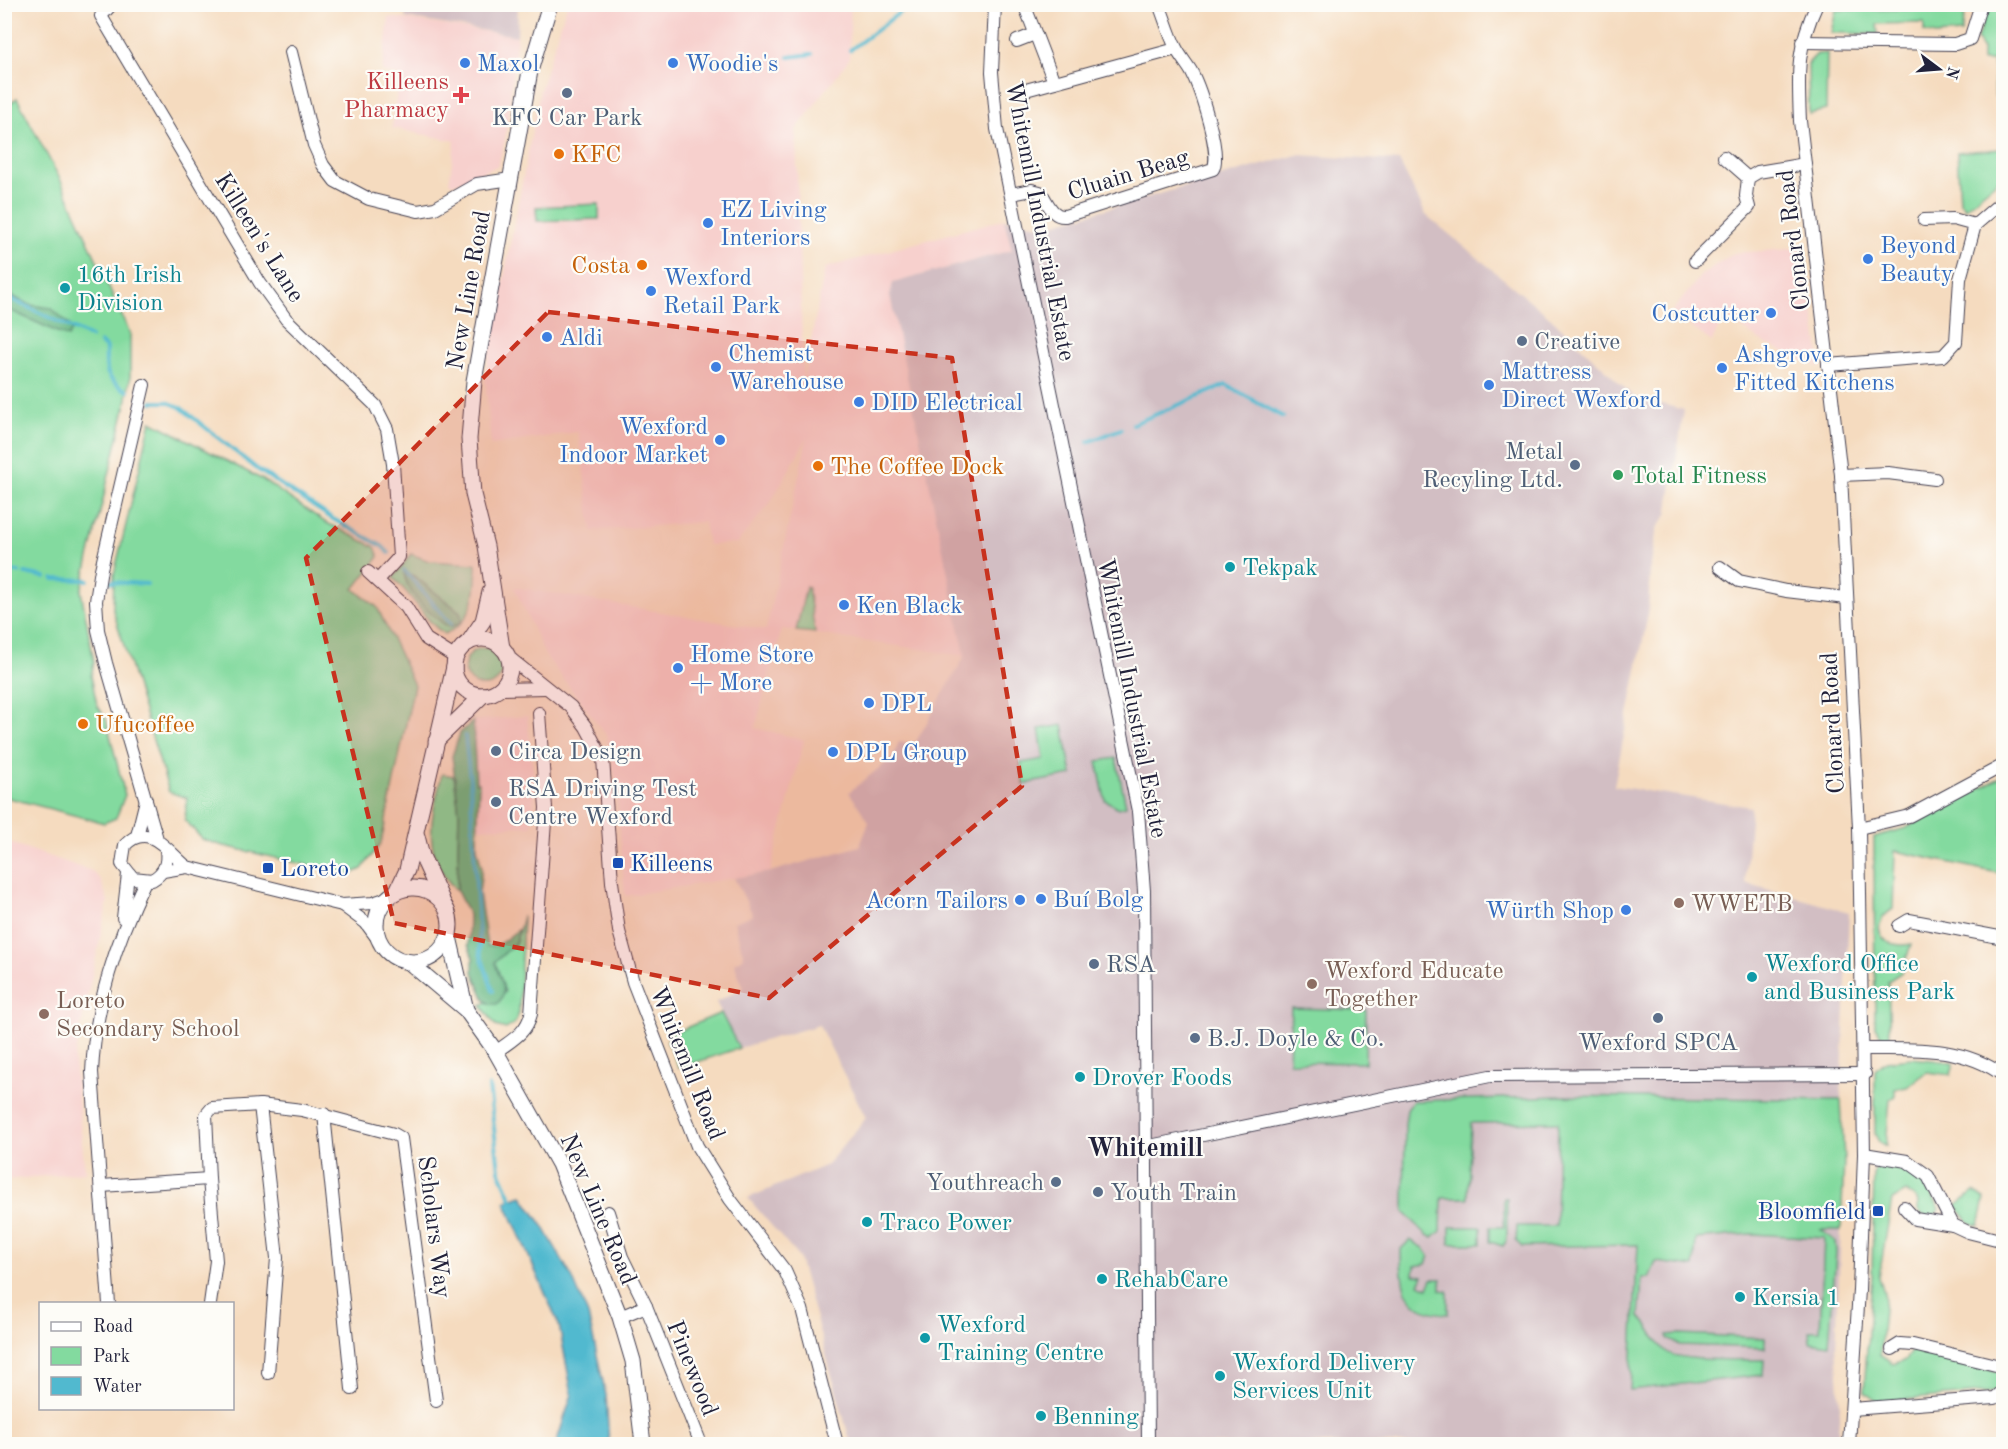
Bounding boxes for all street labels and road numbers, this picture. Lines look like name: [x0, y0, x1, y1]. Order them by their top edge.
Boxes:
street label: Whitemill Industrial Estate: [1000, 79, 1078, 363]
street label: Cluain Beag: [1065, 146, 1192, 206]
street label: Clonard Road: [1774, 168, 1816, 312]
street label: Killeen's Lane: [209, 169, 308, 307]
street label: New Line Road: [444, 209, 496, 372]
street label: Whitemill Industrial Estate: [1092, 556, 1170, 840]
street label: Clonard Road: [1818, 651, 1850, 794]
street label: Whitemill Road: [644, 984, 728, 1144]
street label: New Line Road: [555, 1131, 640, 1289]
street label: Scholars Way: [412, 1155, 454, 1300]
street label: Pinewood: [661, 1318, 721, 1420]

